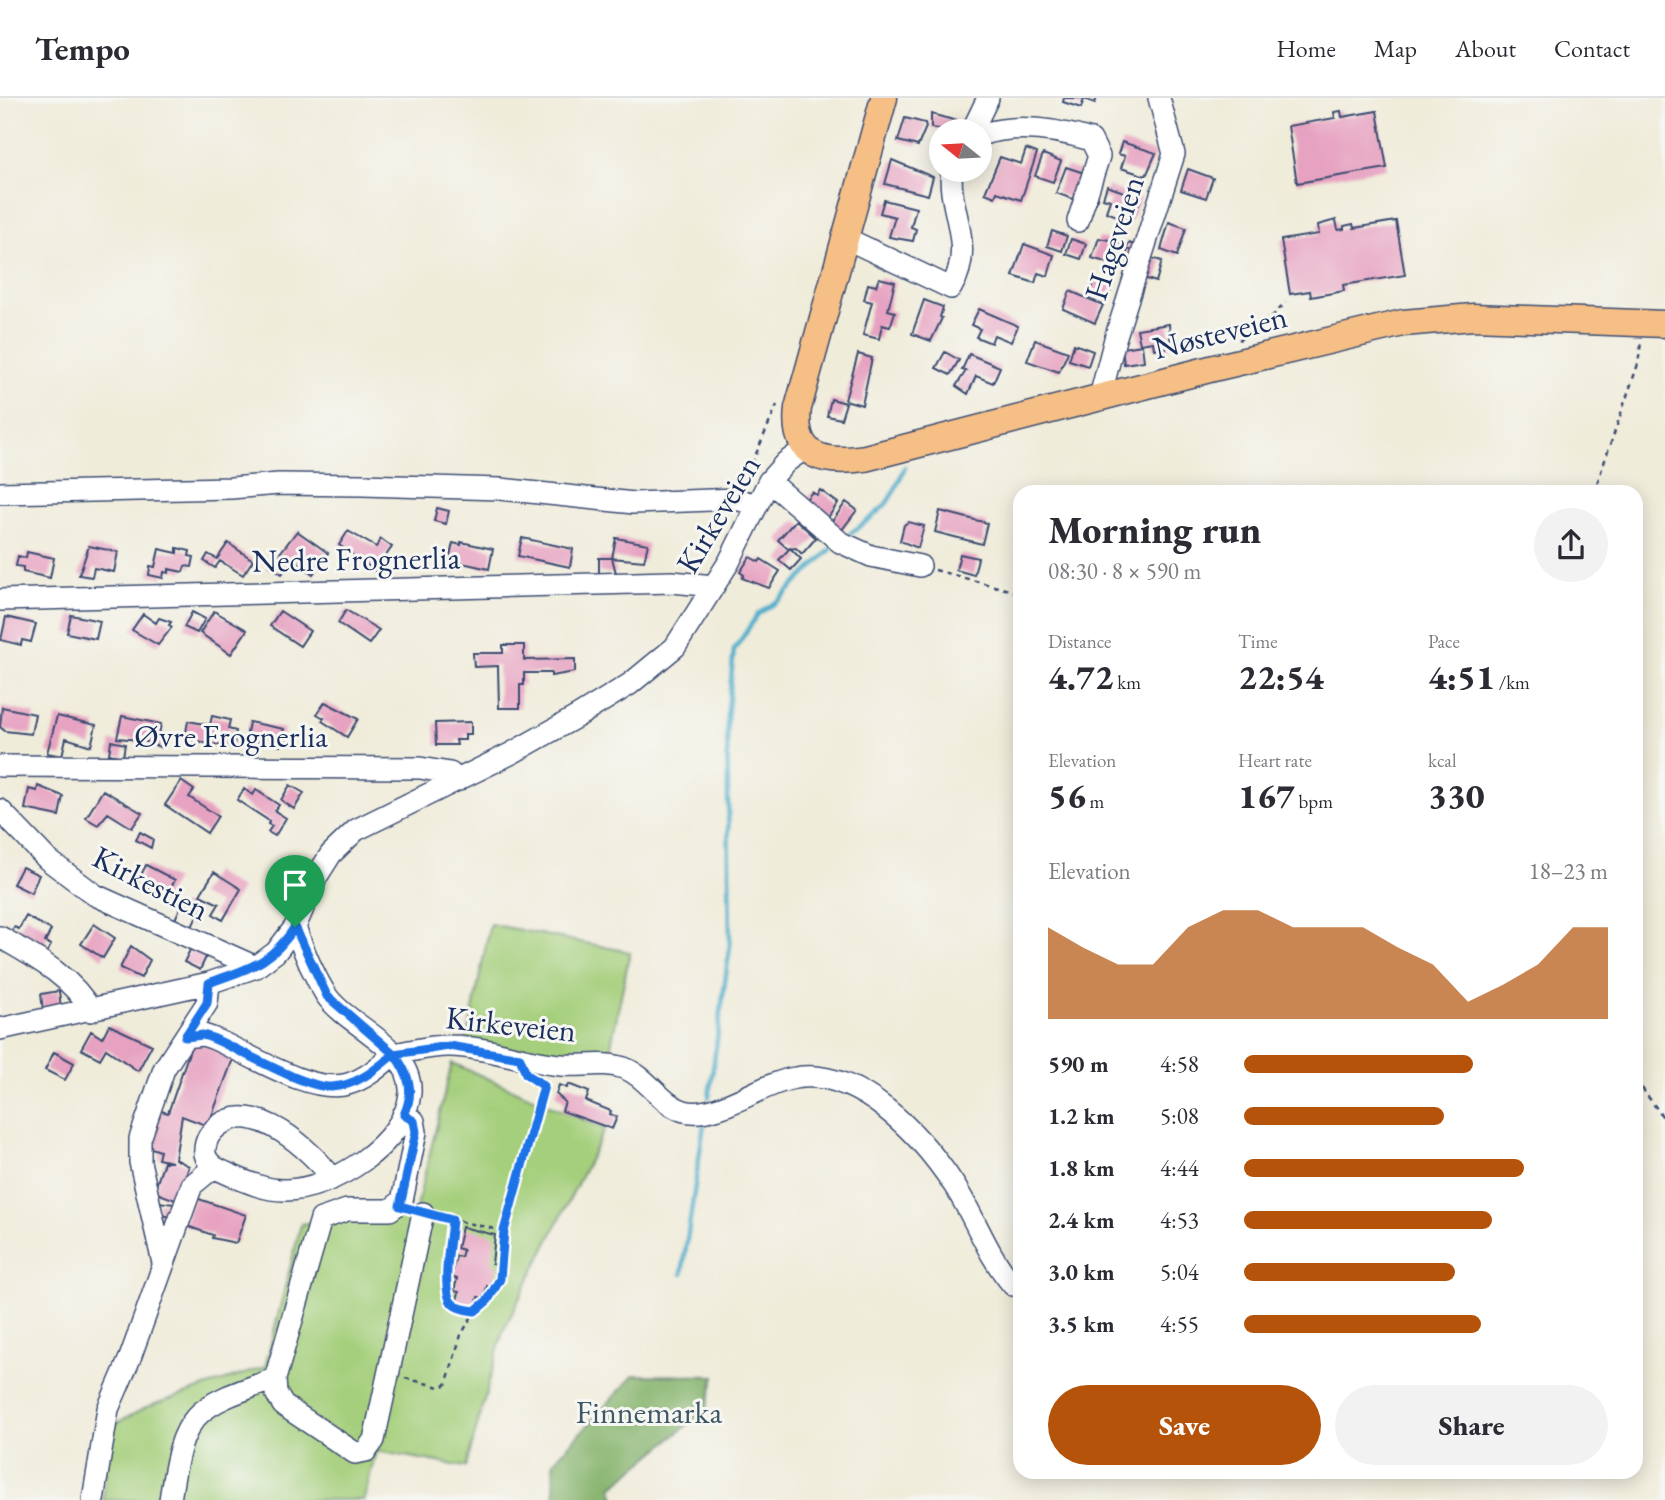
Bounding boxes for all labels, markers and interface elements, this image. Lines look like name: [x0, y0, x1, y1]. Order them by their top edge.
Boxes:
text: Tempo: [35, 27, 130, 70]
text: Home: [1276, 33, 1336, 64]
text: Map: [1374, 33, 1417, 64]
text: About: [1455, 33, 1516, 64]
text: Contact: [1554, 33, 1630, 64]
north arrow: [929, 119, 992, 182]
map controls: [929, 119, 992, 182]
street label: Hageveien: [1074, 171, 1154, 305]
street label: Nøsteveien: [1149, 295, 1291, 369]
street label: Kirkeveien: [666, 447, 770, 581]
text: Morning run: [1048, 505, 1261, 554]
button: share: [1534, 508, 1608, 582]
street label: Nedre Frognerlia: [251, 536, 461, 582]
text: 08:30 · 8 × 590 m: [1048, 556, 1201, 586]
text: Distance: [1048, 629, 1111, 654]
text: Time: [1238, 629, 1278, 654]
text: Pace: [1428, 629, 1460, 654]
text: 4.72: [1048, 654, 1114, 699]
text: 22:54: [1238, 654, 1324, 699]
text: 4:51: [1428, 654, 1495, 699]
text: km: [1114, 670, 1141, 695]
text: /km: [1495, 670, 1530, 695]
street label: Øvre Frognerlia: [134, 715, 328, 757]
text: Elevation: [1048, 748, 1116, 773]
text: Heart rate: [1238, 748, 1312, 773]
text: kcal: [1428, 748, 1457, 773]
text: 56: [1048, 773, 1086, 818]
text: 167: [1238, 773, 1295, 818]
text: 330: [1428, 773, 1485, 818]
text: m: [1086, 789, 1104, 814]
text: bpm: [1295, 789, 1333, 814]
street label: Kirkestien: [86, 836, 216, 930]
pin: [265, 855, 325, 927]
text: Elevation: [1048, 856, 1131, 886]
text: 18–23 m: [1529, 856, 1608, 886]
icon: arrive: [276, 866, 314, 904]
street label: Kirkeveien: [444, 996, 578, 1052]
text: 590 m: [1048, 1049, 1109, 1079]
text: 4:58: [1160, 1049, 1199, 1079]
text: 1.2 km: [1048, 1101, 1115, 1131]
text: 5:08: [1160, 1101, 1199, 1131]
text: 1.8 km: [1048, 1153, 1115, 1183]
text: 4:44: [1160, 1153, 1199, 1183]
text: 2.4 km: [1048, 1205, 1115, 1235]
text: 4:53: [1160, 1205, 1199, 1235]
text: 3.0 km: [1048, 1257, 1115, 1287]
text: 5:04: [1160, 1257, 1199, 1287]
text: 3.5 km: [1048, 1309, 1115, 1339]
text: 4:55: [1160, 1309, 1199, 1339]
button: Save: [1048, 1385, 1321, 1465]
button: Share: [1335, 1385, 1608, 1465]
park label: Finnemarka: [576, 1391, 723, 1433]

